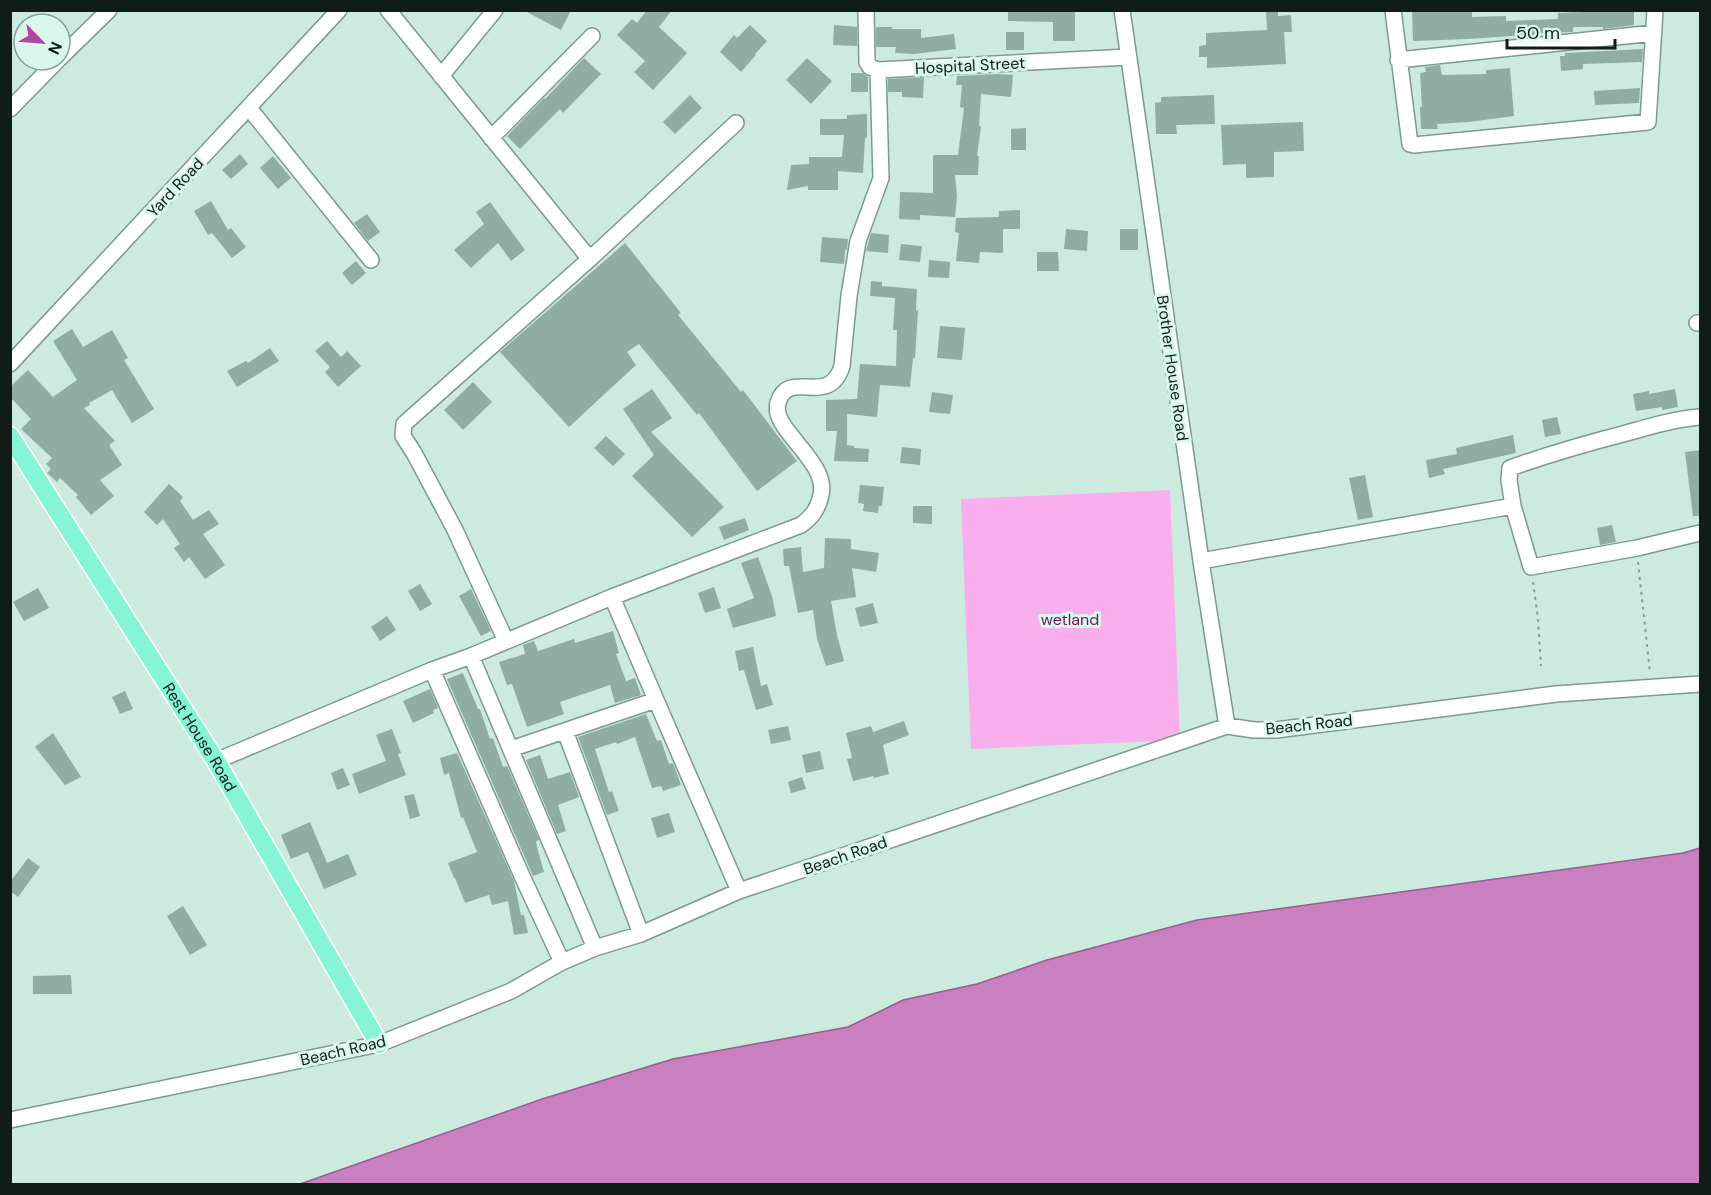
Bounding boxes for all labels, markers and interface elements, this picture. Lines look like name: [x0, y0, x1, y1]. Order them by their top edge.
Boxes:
north arrow: [12, 12, 72, 72]
scale bar: [1507, 12, 1615, 50]
text: 50 m: [1516, 21, 1560, 45]
text: N: [43, 38, 67, 58]
street label: Hospital Street: [914, 52, 1026, 79]
street label: Yard Road: [142, 153, 208, 222]
street label: Brother House Road: [1152, 294, 1193, 442]
park label: wetland: [1041, 609, 1099, 630]
street label: Rest House Road: [158, 679, 241, 796]
street label: Beach Road: [1265, 709, 1354, 740]
street label: Beach Road: [800, 831, 890, 880]
street label: Beach Road: [298, 1030, 388, 1071]

